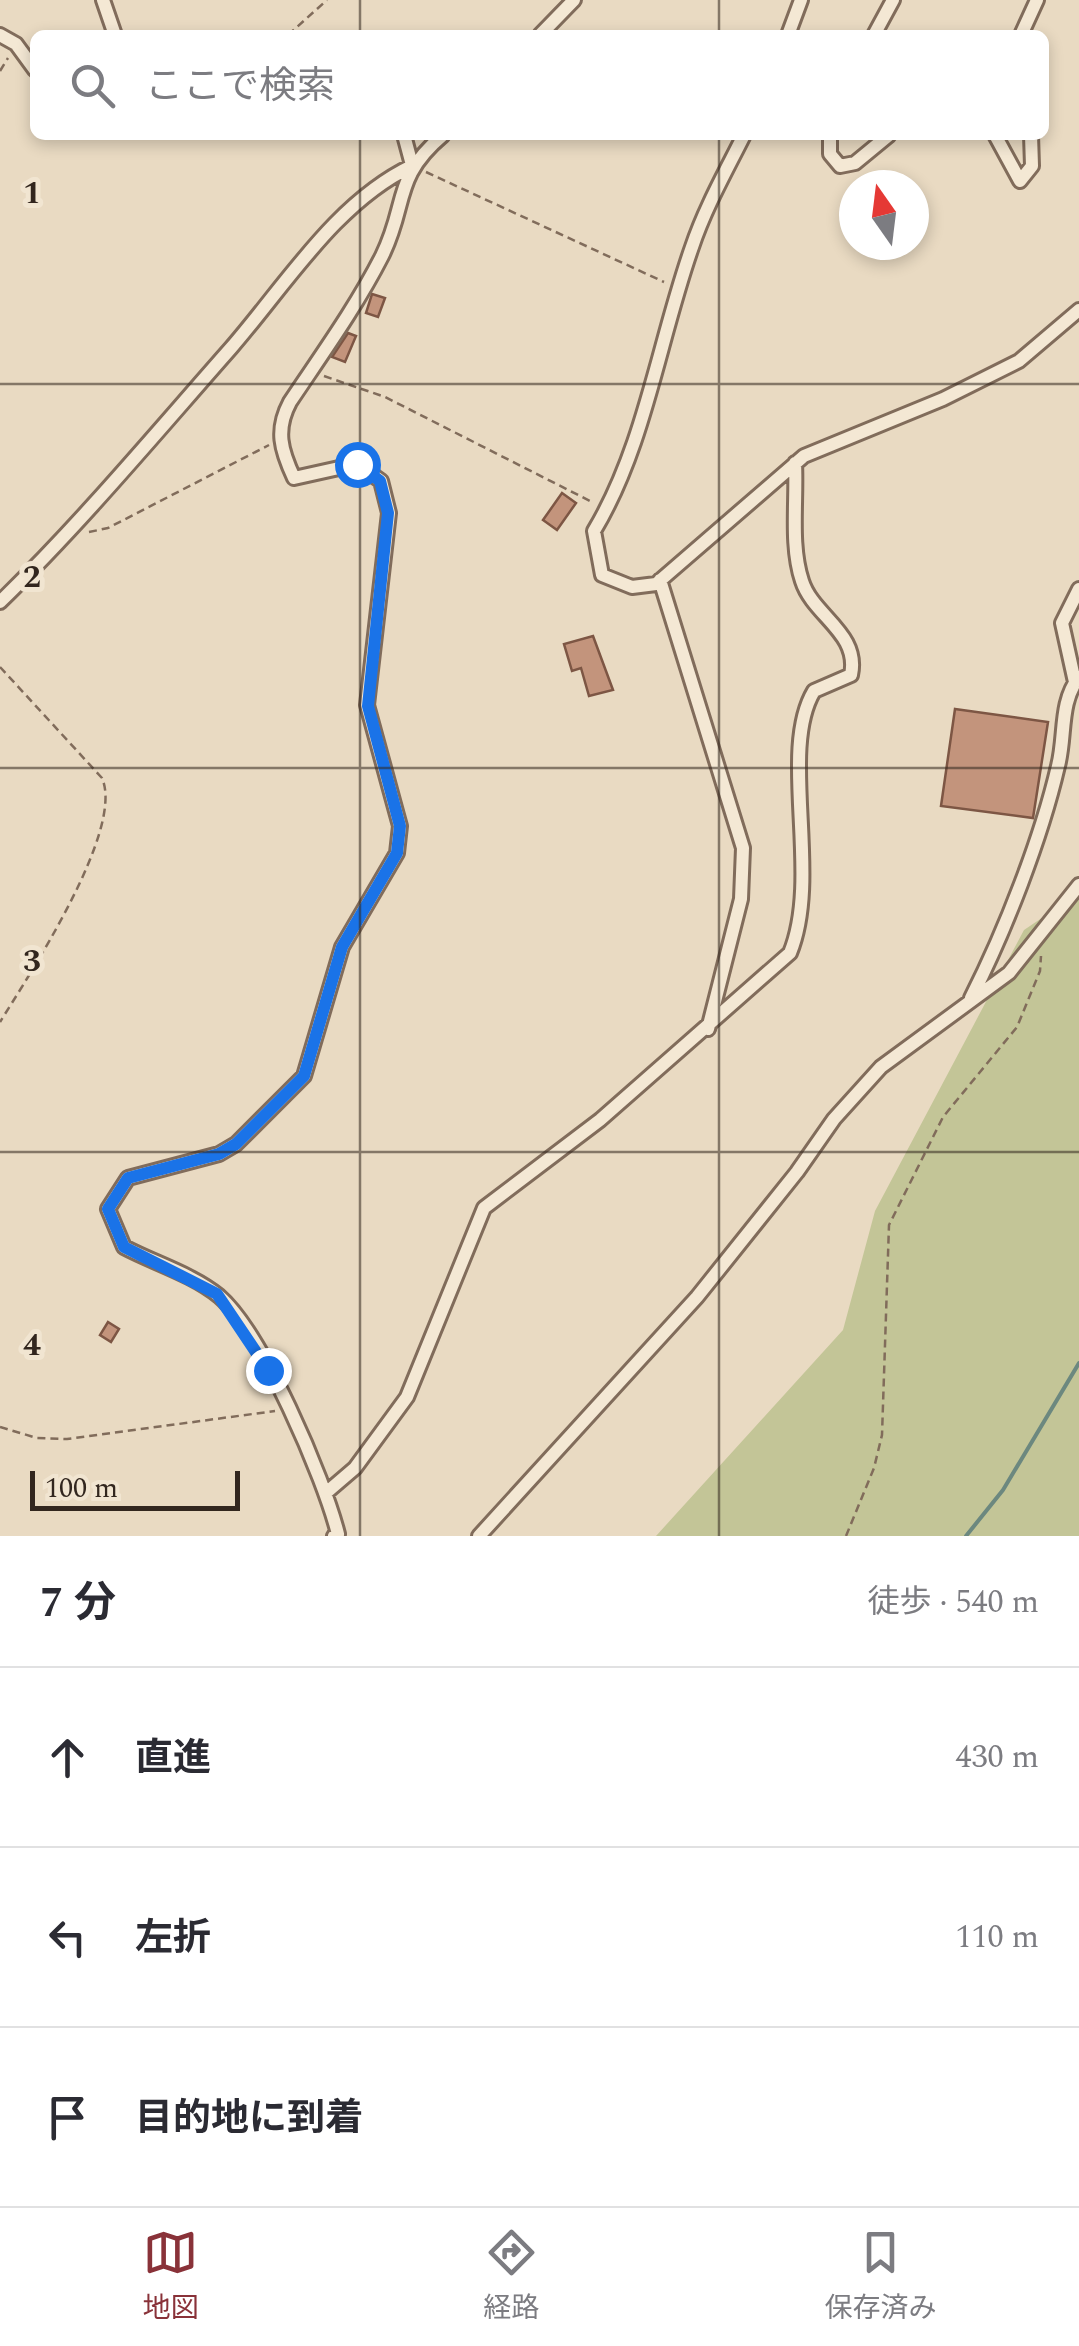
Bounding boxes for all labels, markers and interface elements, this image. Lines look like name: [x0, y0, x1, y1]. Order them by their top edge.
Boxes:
search box: [30, 30, 1049, 140]
icon: search: [65, 58, 120, 113]
text: ここで検索: [145, 58, 335, 116]
text: 1: [23, 169, 41, 218]
north arrow: [839, 170, 929, 260]
route start: [335, 442, 381, 488]
text: 2: [23, 553, 41, 602]
text: 3: [23, 937, 41, 986]
text: 4: [23, 1321, 41, 1370]
route end: [246, 1348, 292, 1394]
scale bar: [30, 1466, 240, 1510]
text: 100 m: [45, 1467, 118, 1510]
text: 7 分: [40, 1572, 116, 1635]
text: 徒歩 · 540 m: [867, 1578, 1039, 1627]
icon: ahead: [40, 1730, 95, 1785]
text: 直進: [135, 1730, 211, 1788]
text: 430 m: [955, 1733, 1039, 1782]
icon: left: [40, 1910, 95, 1965]
text: 左折: [135, 1910, 211, 1968]
text: 110 m: [955, 1913, 1039, 1962]
icon: arrive: [40, 2090, 95, 2145]
text: 目的地に到着: [135, 2090, 363, 2148]
tab: 地図: [142, 2225, 199, 2330]
tab: 経路: [483, 2225, 540, 2330]
tab: 保存済み: [824, 2225, 937, 2330]

